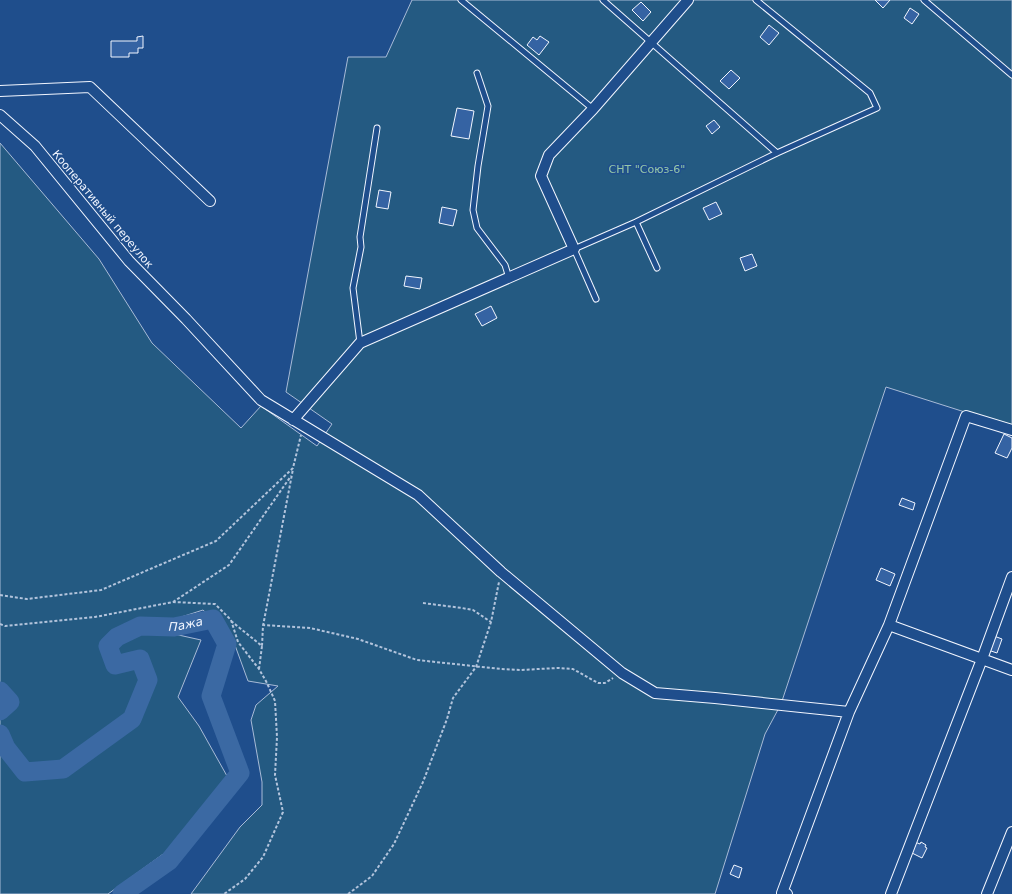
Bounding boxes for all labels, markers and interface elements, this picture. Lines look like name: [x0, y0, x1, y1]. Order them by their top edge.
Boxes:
street label: Кооперативный переулок: [49, 148, 156, 271]
park label: СНТ "Союз-6": [609, 163, 685, 176]
water label: Пажа: [169, 614, 204, 634]

